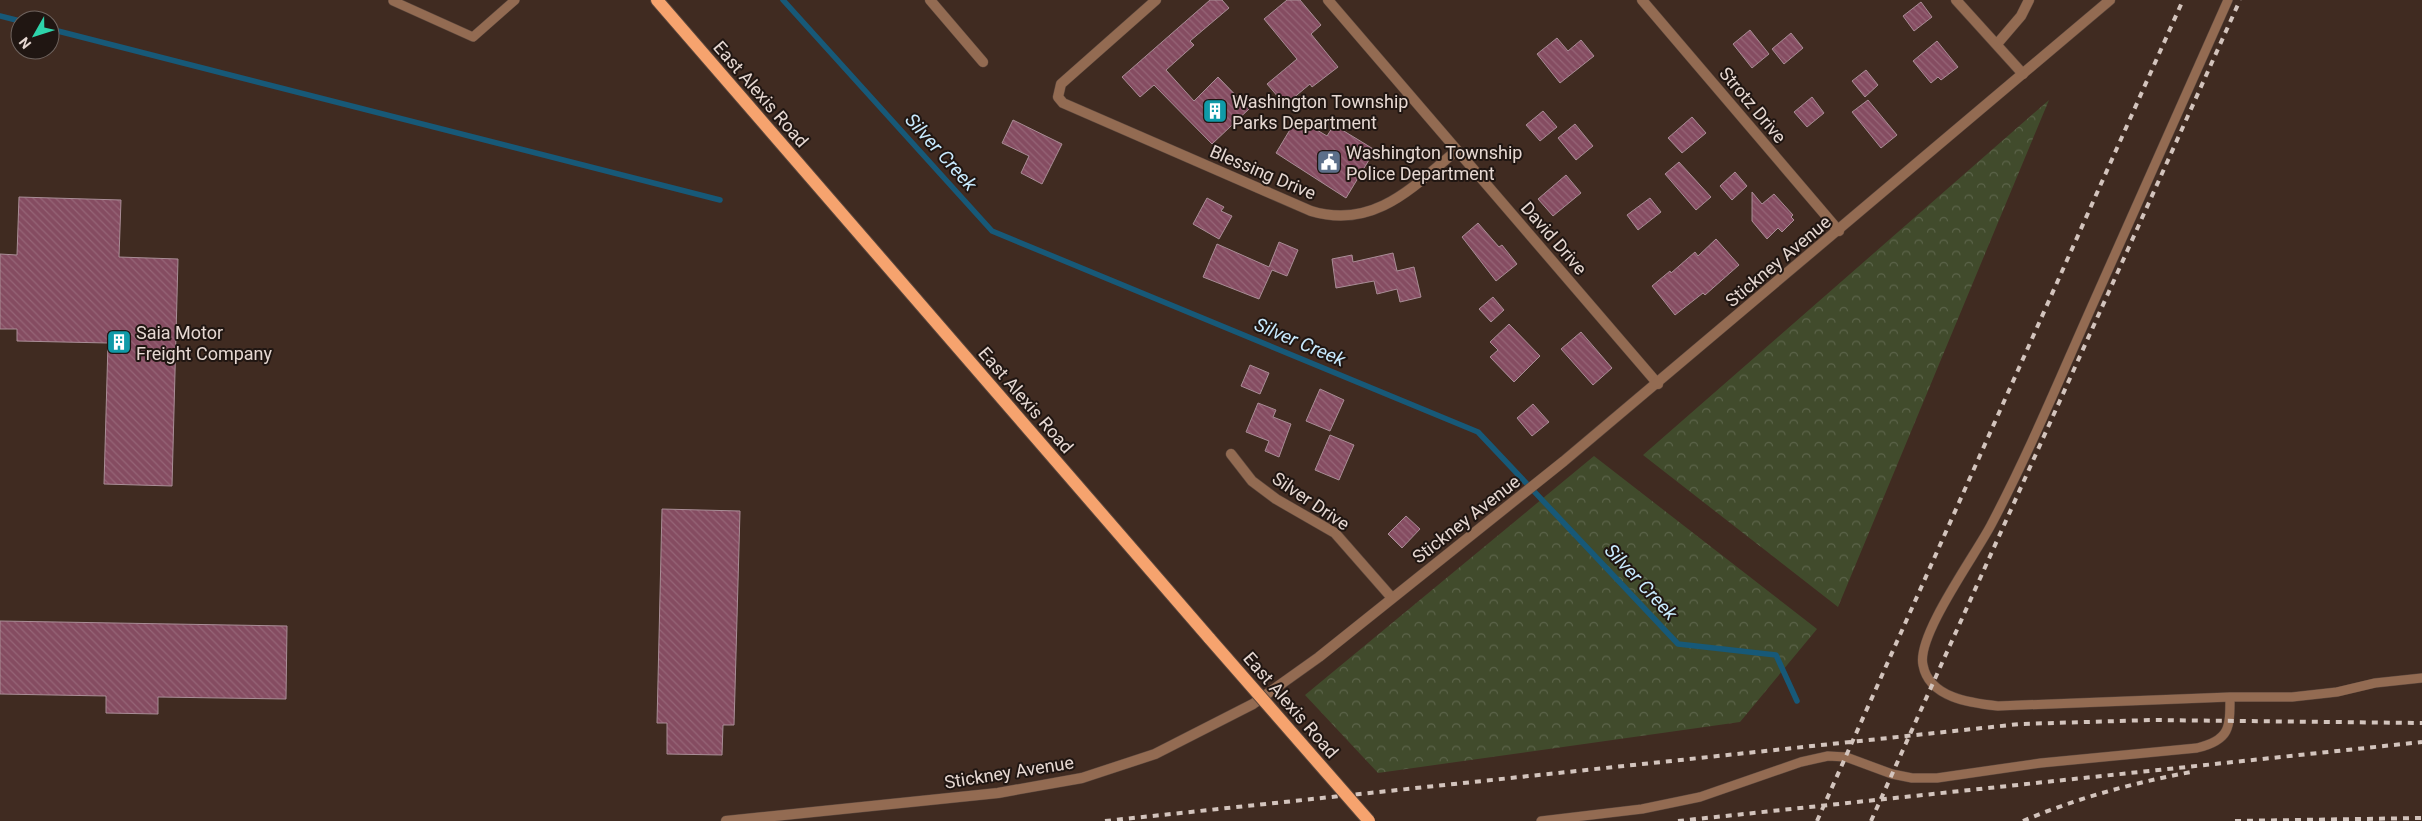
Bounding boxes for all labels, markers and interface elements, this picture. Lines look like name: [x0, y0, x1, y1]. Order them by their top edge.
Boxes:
north arrow: [10, 10, 60, 60]
text: N: [16, 34, 34, 52]
street label: East Alexis Road: [709, 37, 813, 151]
street label: Strotz Drive: [1715, 63, 1791, 147]
place label: Washington Township Parks Department: [1232, 91, 1408, 133]
building icon: Washington Township Parks Department: [1202, 98, 1228, 124]
water label: Silver Creek: [900, 109, 982, 196]
street label: Blessing Drive: [1207, 140, 1319, 204]
place label: Washington Township Police Department: [1346, 142, 1522, 184]
public building icon: Washington Township Police Department: [1316, 149, 1342, 175]
street label: David Drive: [1517, 197, 1591, 279]
street label: Stickney Avenue: [1721, 211, 1835, 311]
water label: Silver Creek: [1251, 313, 1349, 372]
place label: Saia Motor Freight Company: [136, 322, 273, 364]
building icon: Saia Motor Freight Company: [106, 329, 132, 355]
street label: East Alexis Road: [974, 343, 1078, 457]
street label: Silver Drive: [1268, 468, 1354, 534]
street label: Stickney Avenue: [1408, 470, 1524, 568]
water label: Silver Creek: [1600, 539, 1683, 626]
street label: East Alexis Road: [1239, 648, 1343, 762]
street label: Stickney Avenue: [943, 751, 1075, 793]

